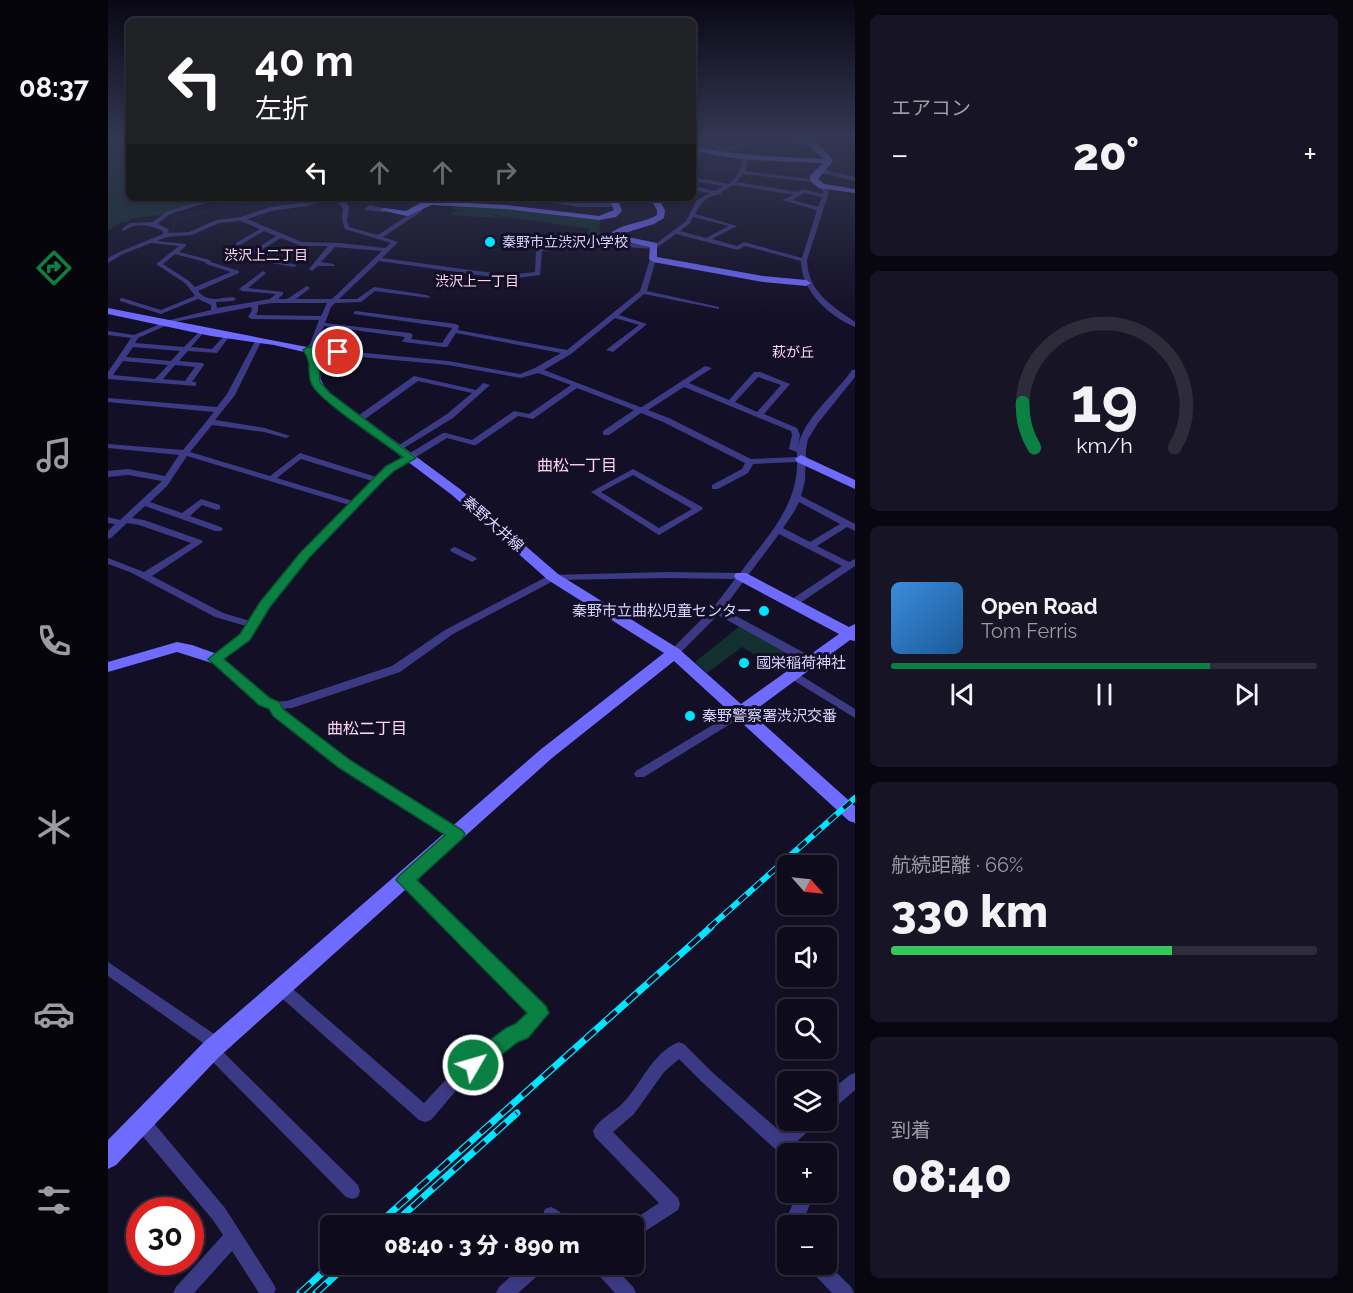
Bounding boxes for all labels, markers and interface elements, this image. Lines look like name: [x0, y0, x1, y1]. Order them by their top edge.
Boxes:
text: 40 m: [255, 37, 354, 86]
icon: left: [156, 42, 234, 120]
text: 08:37: [19, 72, 89, 103]
text: 左折: [255, 93, 309, 124]
text: エアコン: [891, 96, 971, 120]
text: 20°: [1073, 128, 1139, 181]
text: −: [891, 135, 909, 174]
text: +: [1303, 135, 1317, 174]
icon: left: [300, 156, 333, 189]
icon: ahead: [363, 156, 396, 189]
icon: ahead: [426, 156, 459, 189]
icon: right: [489, 156, 522, 189]
place label: 秦野市立渋沢小学校: [502, 234, 628, 250]
marker: 秦野市立渋沢小学校: [483, 235, 497, 249]
icon: directions: [33, 247, 75, 289]
district label: 渋沢上二丁目: [224, 247, 308, 263]
district label: 渋沢上一丁目: [435, 273, 519, 289]
pin: [312, 326, 363, 377]
icon: arrive: [321, 335, 354, 368]
district label: 萩が丘: [772, 344, 814, 360]
text: 19: [1070, 363, 1138, 437]
text: km/h: [1076, 433, 1132, 458]
icon: music: [33, 434, 75, 476]
district label: 曲松一丁目: [537, 456, 617, 475]
street label: 秦野大井線: [459, 493, 527, 555]
text: Open Road: [981, 593, 1098, 619]
place label: 秦野市立曲松児童センター: [572, 602, 752, 620]
marker: 秦野市立曲松児童センター: [757, 604, 771, 618]
text: Tom Ferris: [981, 619, 1077, 643]
icon: phone: [33, 620, 75, 662]
place label: 國栄稲荷神社: [756, 654, 846, 672]
marker: 國栄稲荷神社: [737, 656, 751, 670]
icon: previous: [946, 678, 979, 711]
icon: pause: [1088, 678, 1121, 711]
icon: next: [1230, 678, 1263, 711]
place label: 秦野警察署渋沢交番: [702, 707, 837, 725]
marker: 秦野警察署渋沢交番: [683, 709, 697, 723]
district label: 曲松二丁目: [327, 719, 407, 738]
icon: climate: [33, 806, 75, 848]
text: 航続距離 · 66%: [891, 853, 1023, 877]
north arrow: [777, 855, 837, 915]
map controls: [777, 855, 837, 1275]
text: 330 km: [891, 885, 1048, 938]
button: sound: [777, 927, 837, 987]
icon: car: [33, 993, 75, 1035]
button: search: [777, 999, 837, 1059]
position arrow: [441, 1033, 505, 1097]
button: layers: [777, 1071, 837, 1131]
text: 到着: [891, 1118, 931, 1142]
button: +: [777, 1143, 837, 1203]
text: 08:40: [891, 1150, 1012, 1203]
icon: filters: [33, 1179, 75, 1221]
speed limit sign: 30: [126, 1197, 204, 1275]
button: −: [777, 1215, 837, 1275]
text: 08:40 · 3 分 · 890 m: [384, 1232, 580, 1258]

